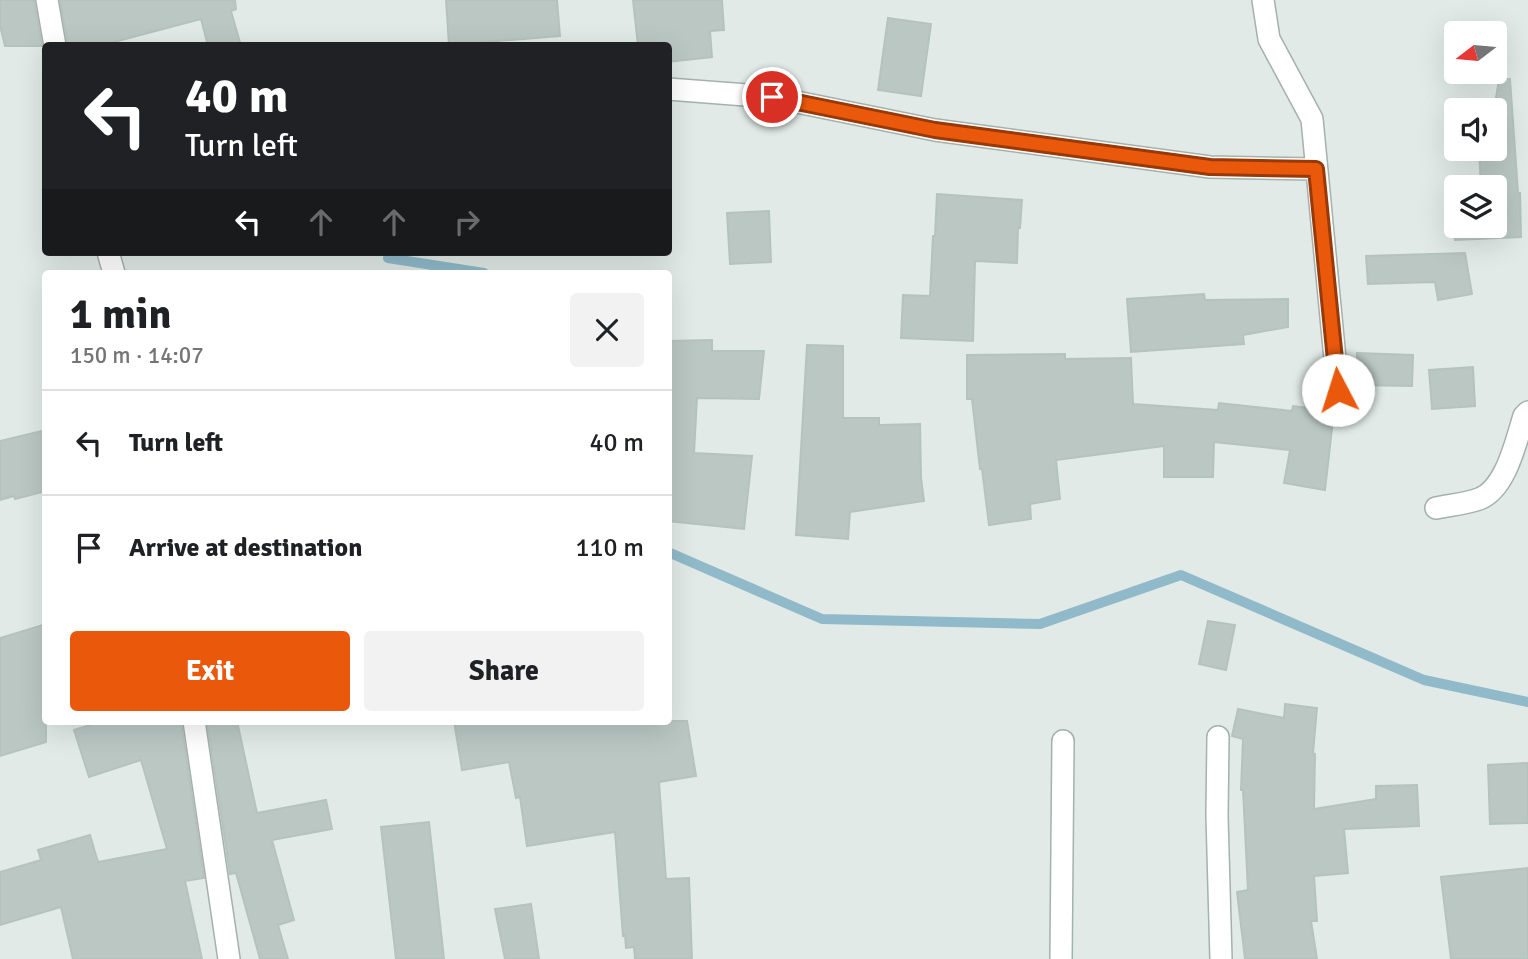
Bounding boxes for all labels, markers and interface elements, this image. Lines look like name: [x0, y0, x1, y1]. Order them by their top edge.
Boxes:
north arrow: [1444, 21, 1507, 84]
map controls: [1444, 21, 1507, 238]
text: 40 m: [185, 66, 288, 126]
pin: [742, 67, 802, 127]
icon: left: [70, 70, 161, 161]
icon: arrive: [753, 78, 791, 116]
button: sound: [1444, 98, 1507, 161]
text: Turn left: [185, 126, 298, 165]
button: layers: [1444, 175, 1507, 238]
icon: left: [229, 203, 267, 241]
icon: ahead: [302, 203, 340, 241]
icon: ahead: [375, 203, 413, 241]
icon: right: [448, 203, 486, 241]
text: 1 min: [70, 289, 171, 340]
button: close: [570, 293, 644, 367]
text: 150 m · 14:07: [70, 341, 204, 370]
position arrow: [1301, 353, 1375, 427]
icon: left: [70, 424, 108, 462]
text: Turn left: [129, 427, 223, 459]
text: 40 m: [589, 427, 644, 459]
icon: arrive: [70, 529, 108, 567]
text: Arrive at destination: [129, 532, 362, 564]
text: 110 m: [575, 532, 644, 564]
button: Exit: [70, 631, 350, 711]
button: Share: [364, 631, 644, 711]

